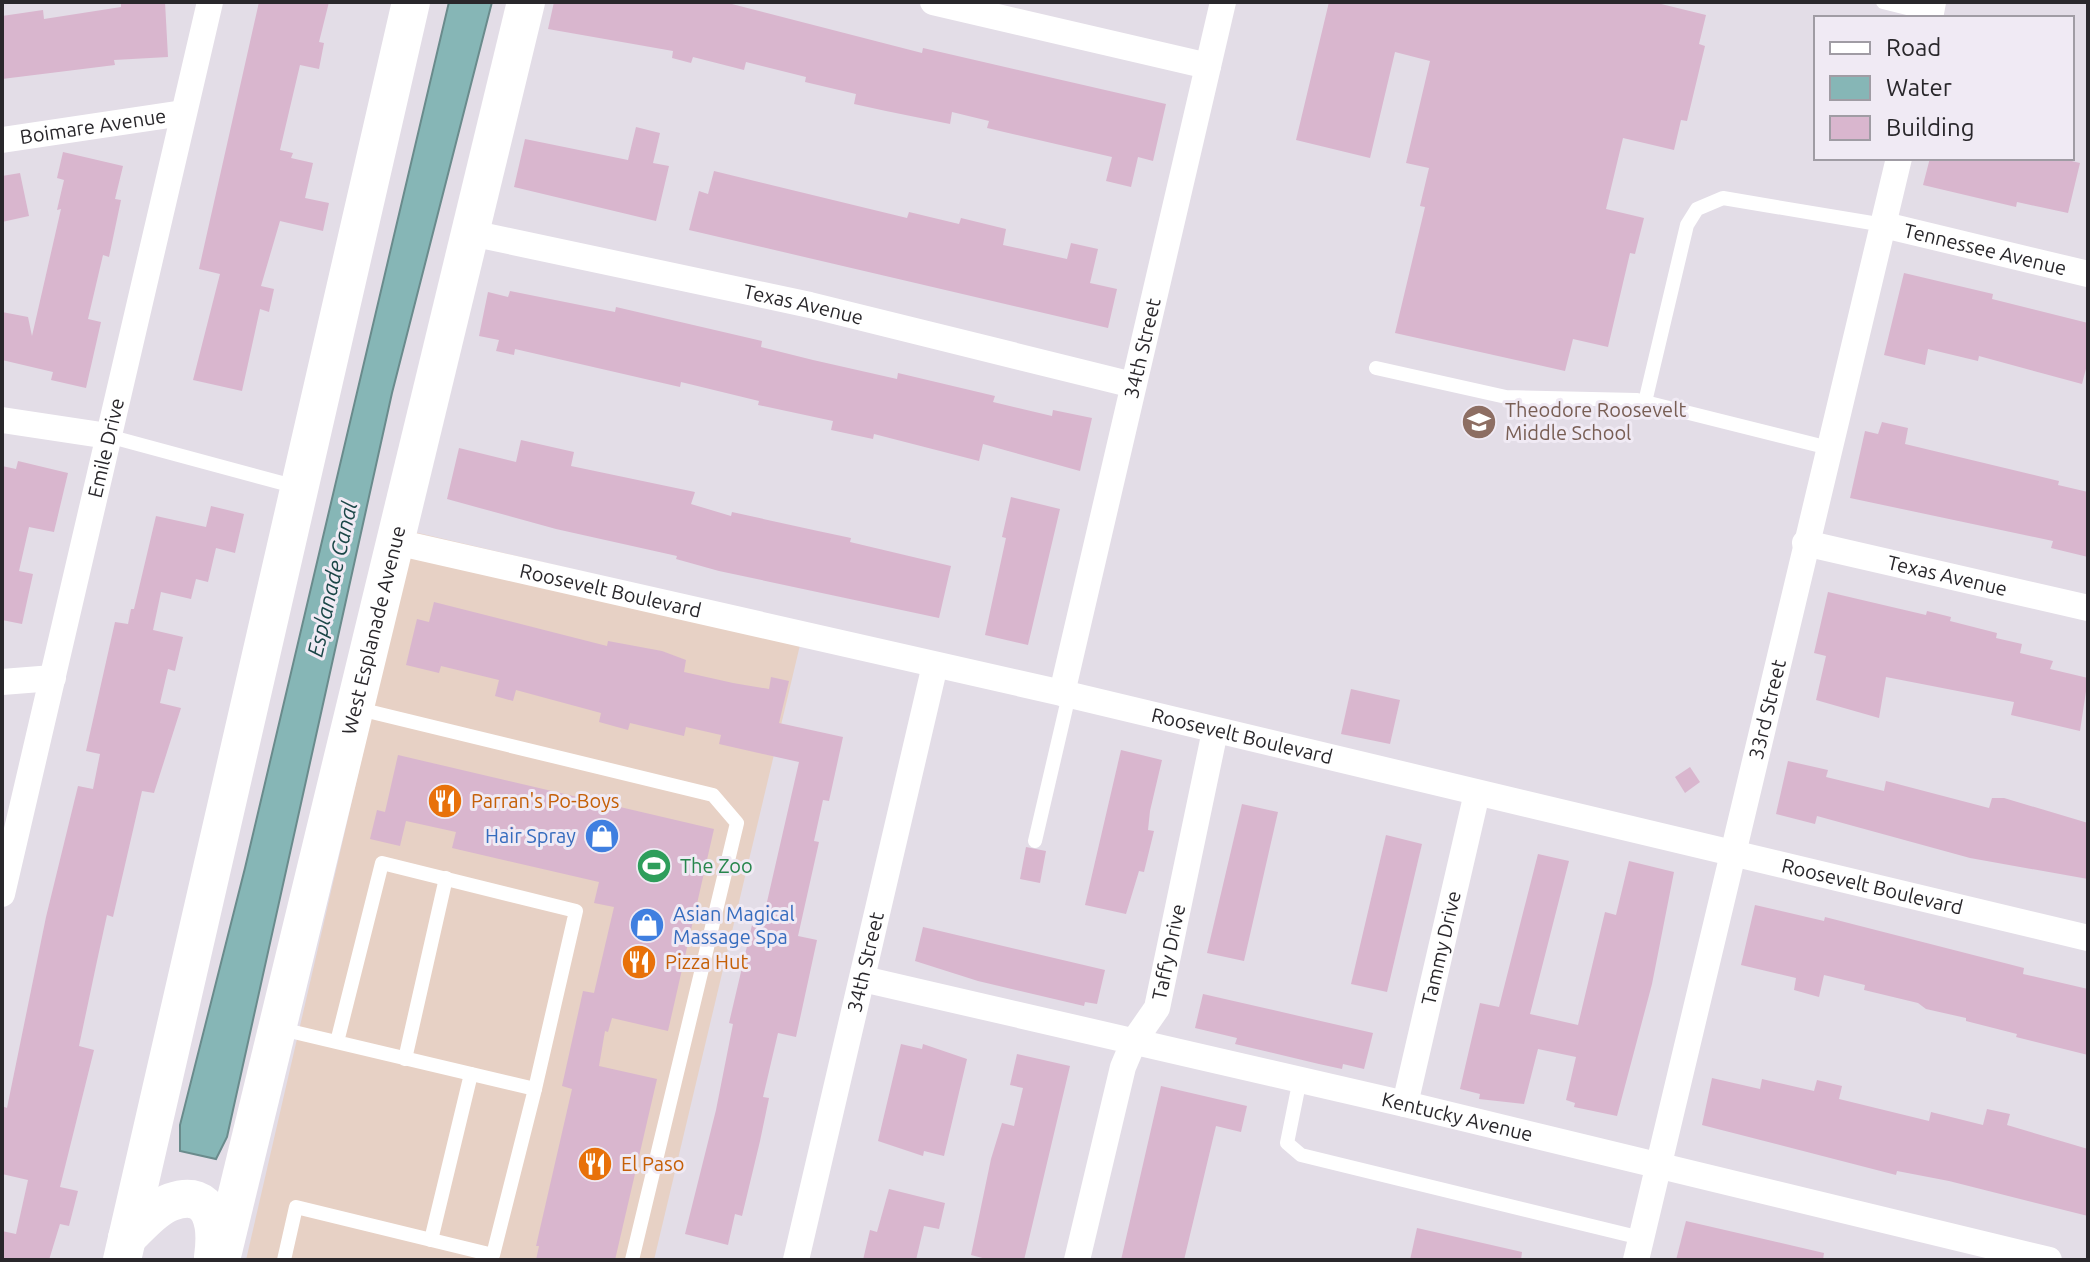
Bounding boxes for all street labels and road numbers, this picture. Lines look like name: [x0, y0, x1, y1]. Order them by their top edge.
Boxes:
street label: Boimare Avenue: [18, 104, 168, 148]
street label: Tennessee Avenue: [1902, 218, 2069, 279]
street label: Texas Avenue: [742, 279, 866, 329]
street label: 34th Street: [1119, 296, 1165, 401]
street label: Emile Drive: [83, 396, 128, 500]
street label: West Esplanade Avenue: [337, 523, 410, 737]
street label: Texas Avenue: [1885, 550, 2010, 600]
street label: Roosevelt Boulevard: [518, 558, 704, 622]
street label: 33rd Street: [1744, 657, 1790, 762]
street label: Roosevelt Boulevard: [1149, 703, 1335, 768]
street label: Roosevelt Boulevard: [1780, 853, 1965, 919]
street label: Tammy Drive: [1416, 889, 1465, 1007]
street label: Taffy Drive: [1147, 902, 1190, 1002]
street label: 34th Street: [842, 909, 888, 1014]
street label: Kentucky Avenue: [1380, 1087, 1535, 1146]

